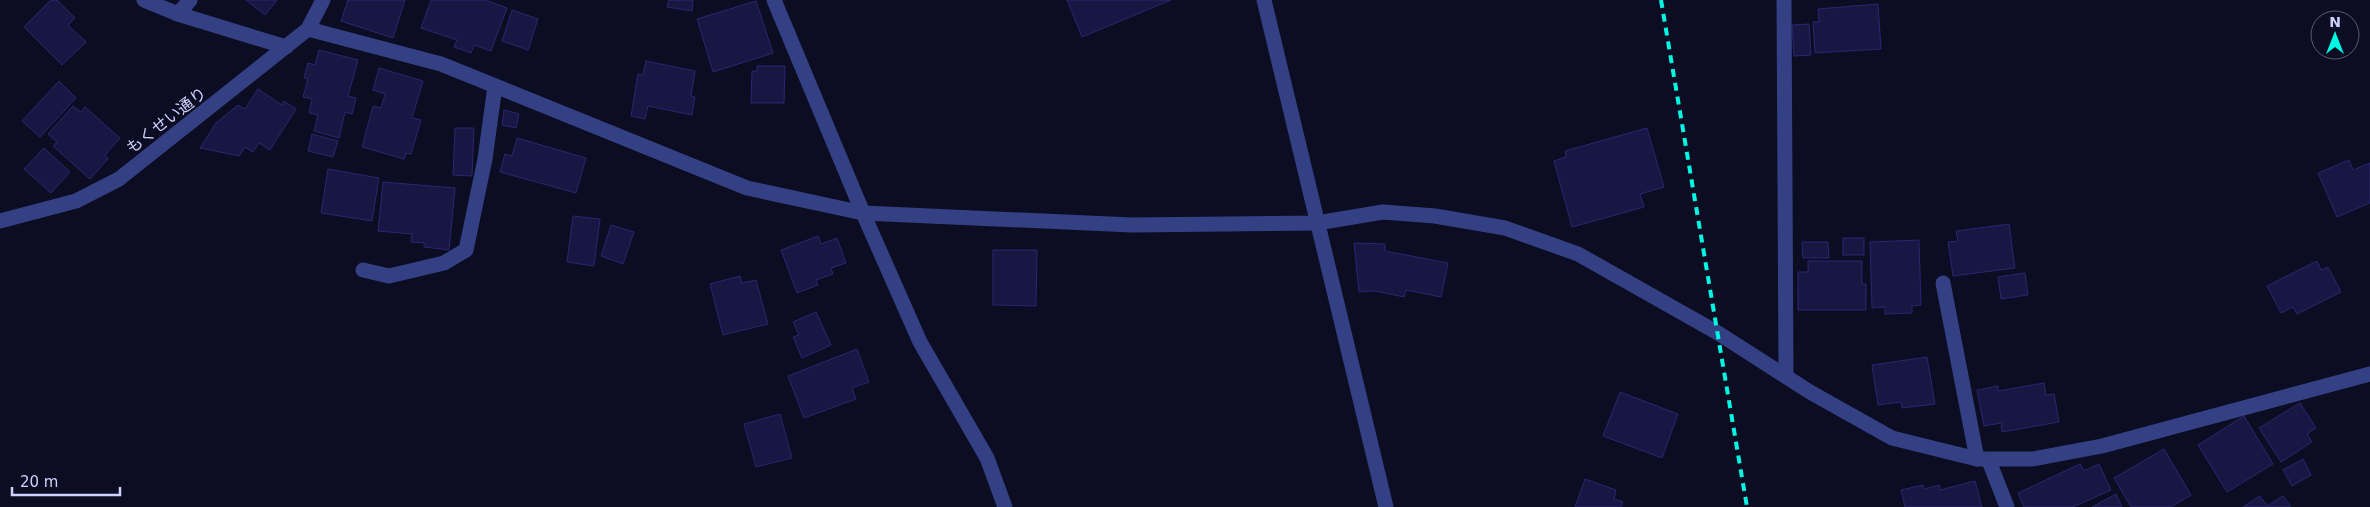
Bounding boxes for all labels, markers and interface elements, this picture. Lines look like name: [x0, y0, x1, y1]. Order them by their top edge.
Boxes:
north arrow: [2310, 10, 2360, 60]
text: N: [2329, 14, 2341, 30]
street label: もくせい通り: [123, 83, 210, 157]
scale bar: [12, 464, 120, 496]
text: 20 m: [20, 473, 58, 491]

